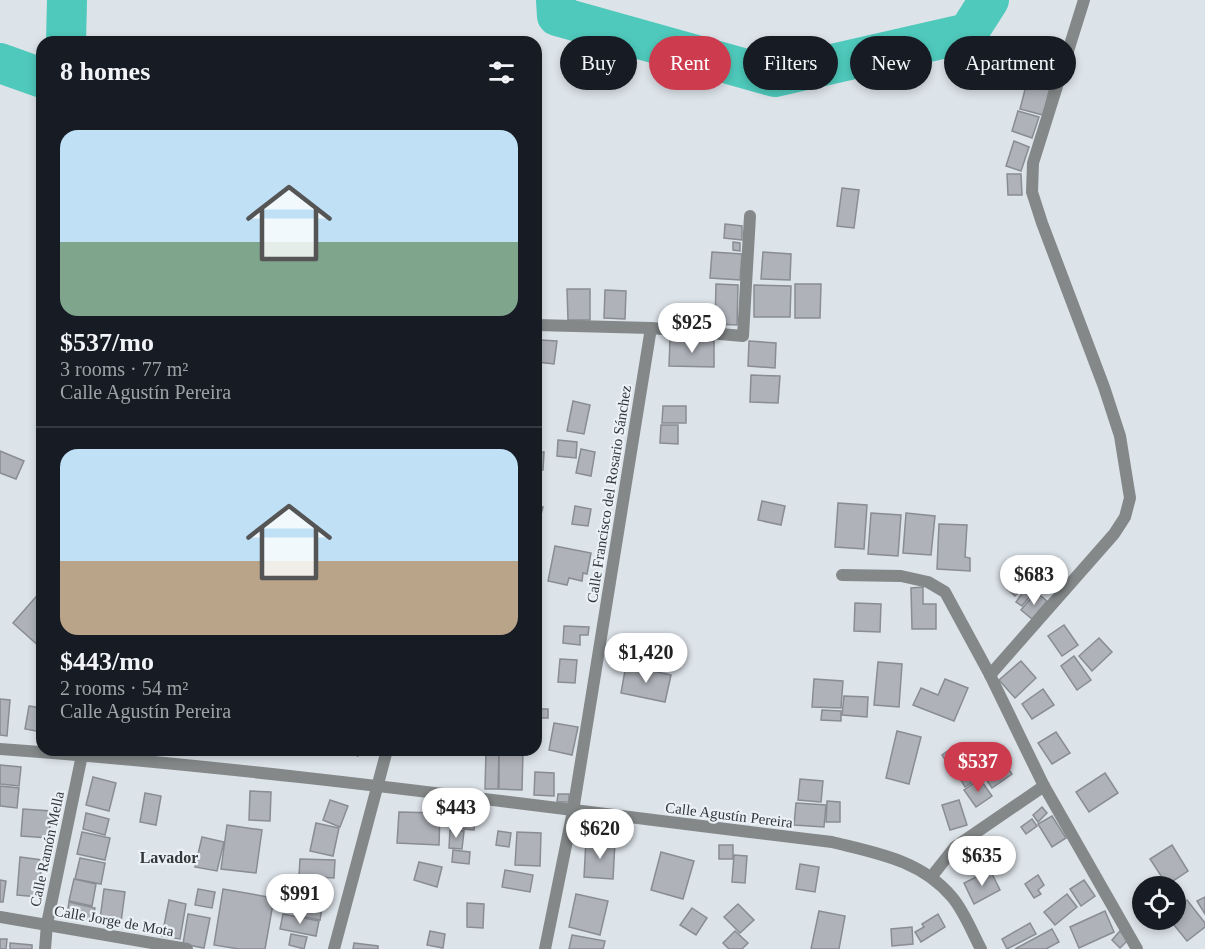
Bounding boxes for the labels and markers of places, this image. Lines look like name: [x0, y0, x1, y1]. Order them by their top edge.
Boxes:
pin: $925: [656, 303, 728, 354]
pin: $683: [998, 555, 1070, 606]
pin: $1,420: [597, 633, 695, 684]
pin: $537: [942, 742, 1014, 793]
pin: $443: [420, 788, 492, 839]
pin: $620: [564, 809, 636, 860]
pin: $635: [946, 836, 1018, 887]
pin: $991: [264, 874, 336, 925]

